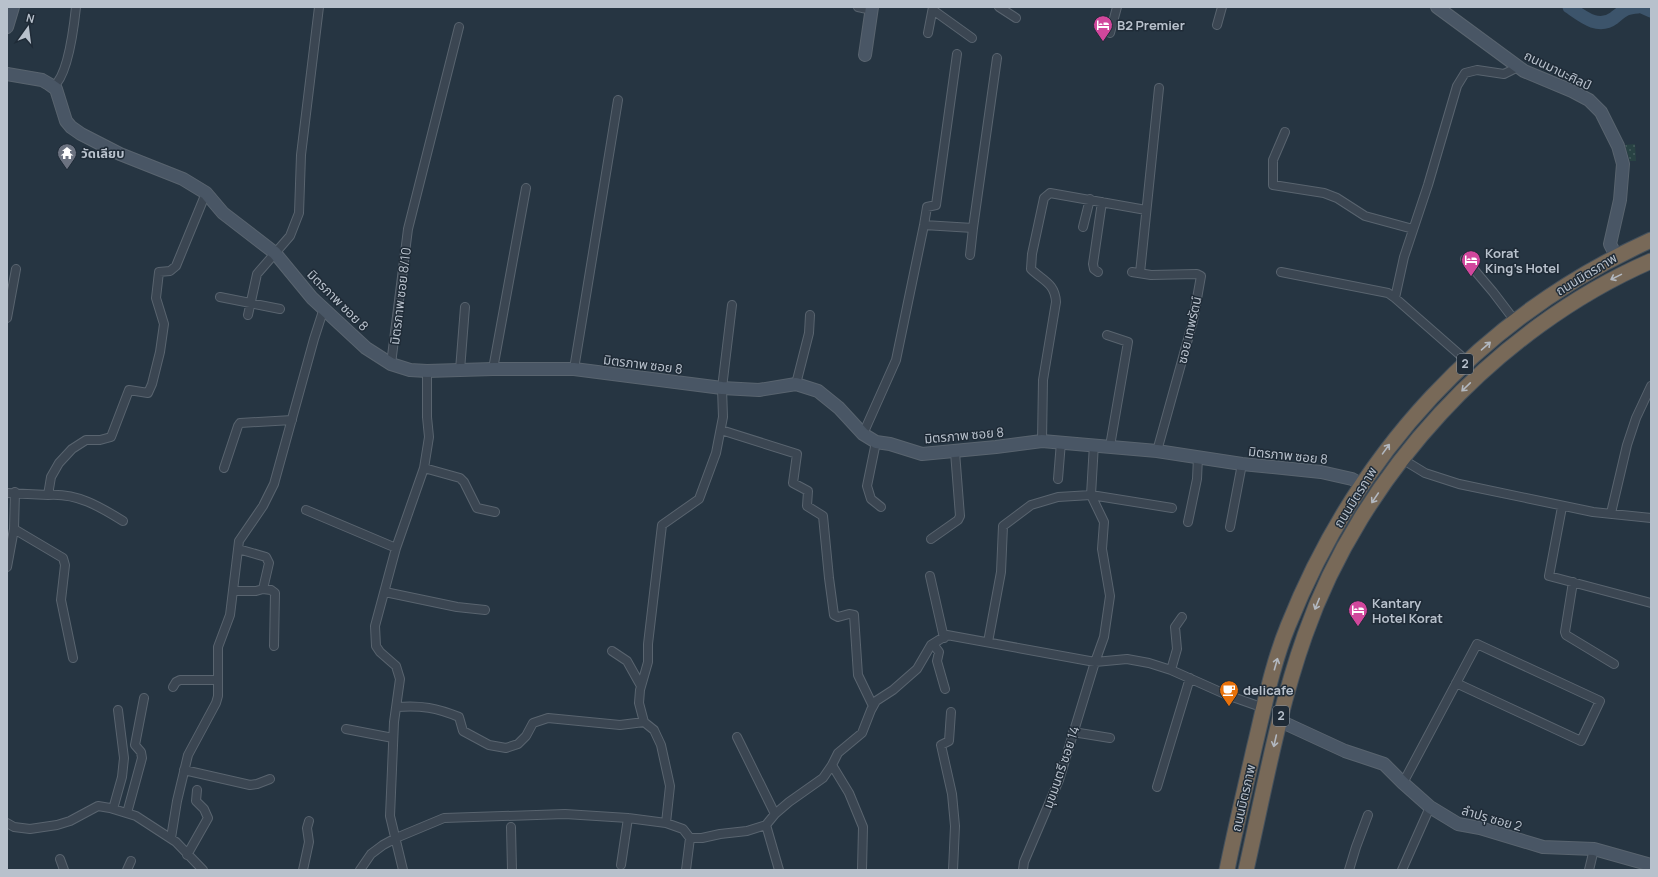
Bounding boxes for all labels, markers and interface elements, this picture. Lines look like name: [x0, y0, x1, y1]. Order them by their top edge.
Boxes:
north arrow: [8, 8, 48, 48]
text: N: [25, 10, 36, 26]
hotel icon: B2 Premier: [1092, 14, 1114, 42]
place label: B2 Premier: [1117, 16, 1185, 34]
street label: ถนนมานะศิลป์: [1521, 46, 1595, 94]
temple icon: วัดเลียบ: [56, 142, 78, 170]
place label: วัดเลียบ: [81, 144, 124, 162]
place label: Korat King's Hotel: [1485, 244, 1560, 277]
street label: มิตรภาพ ซอย 8/10: [385, 246, 415, 346]
hotel icon: Korat King's Hotel: [1460, 249, 1482, 277]
street label: ถนนมิตรภาพ: [1552, 249, 1620, 299]
street label: มิตรภาพ ซอย 8: [303, 265, 373, 335]
one-way arrow: [1610, 274, 1622, 282]
street label: ซอย เทพรัตน์: [1173, 295, 1205, 365]
one-way arrow: [1481, 341, 1491, 350]
street label: มิตรภาพ ซอย 8: [602, 350, 684, 378]
road number: 2: [1457, 354, 1473, 374]
one-way arrow: [1461, 383, 1471, 392]
street label: มิตรภาพ ซอย 8: [923, 423, 1005, 447]
street label: มิตรภาพ ซอย 8: [1247, 442, 1329, 468]
one-way arrow: [1382, 444, 1390, 455]
street label: ถนนมิตรภาพ: [1329, 463, 1381, 531]
one-way arrow: [1371, 492, 1379, 503]
place label: Kantary Hotel Korat: [1372, 594, 1443, 627]
one-way arrow: [1313, 597, 1320, 609]
hotel icon: Kantary Hotel Korat: [1347, 599, 1369, 627]
one-way arrow: [1273, 657, 1280, 670]
cafe icon: delicafe: [1218, 679, 1240, 707]
place label: delicafe: [1243, 681, 1294, 699]
road number: 2: [1273, 706, 1289, 726]
street label: มุขมนตรี ซอย 14: [1038, 723, 1084, 811]
one-way arrow: [1271, 735, 1279, 748]
street label: ถนนมิตรภาพ: [1227, 763, 1259, 833]
street label: ลำปรุ ซอย 2: [1460, 801, 1524, 835]

